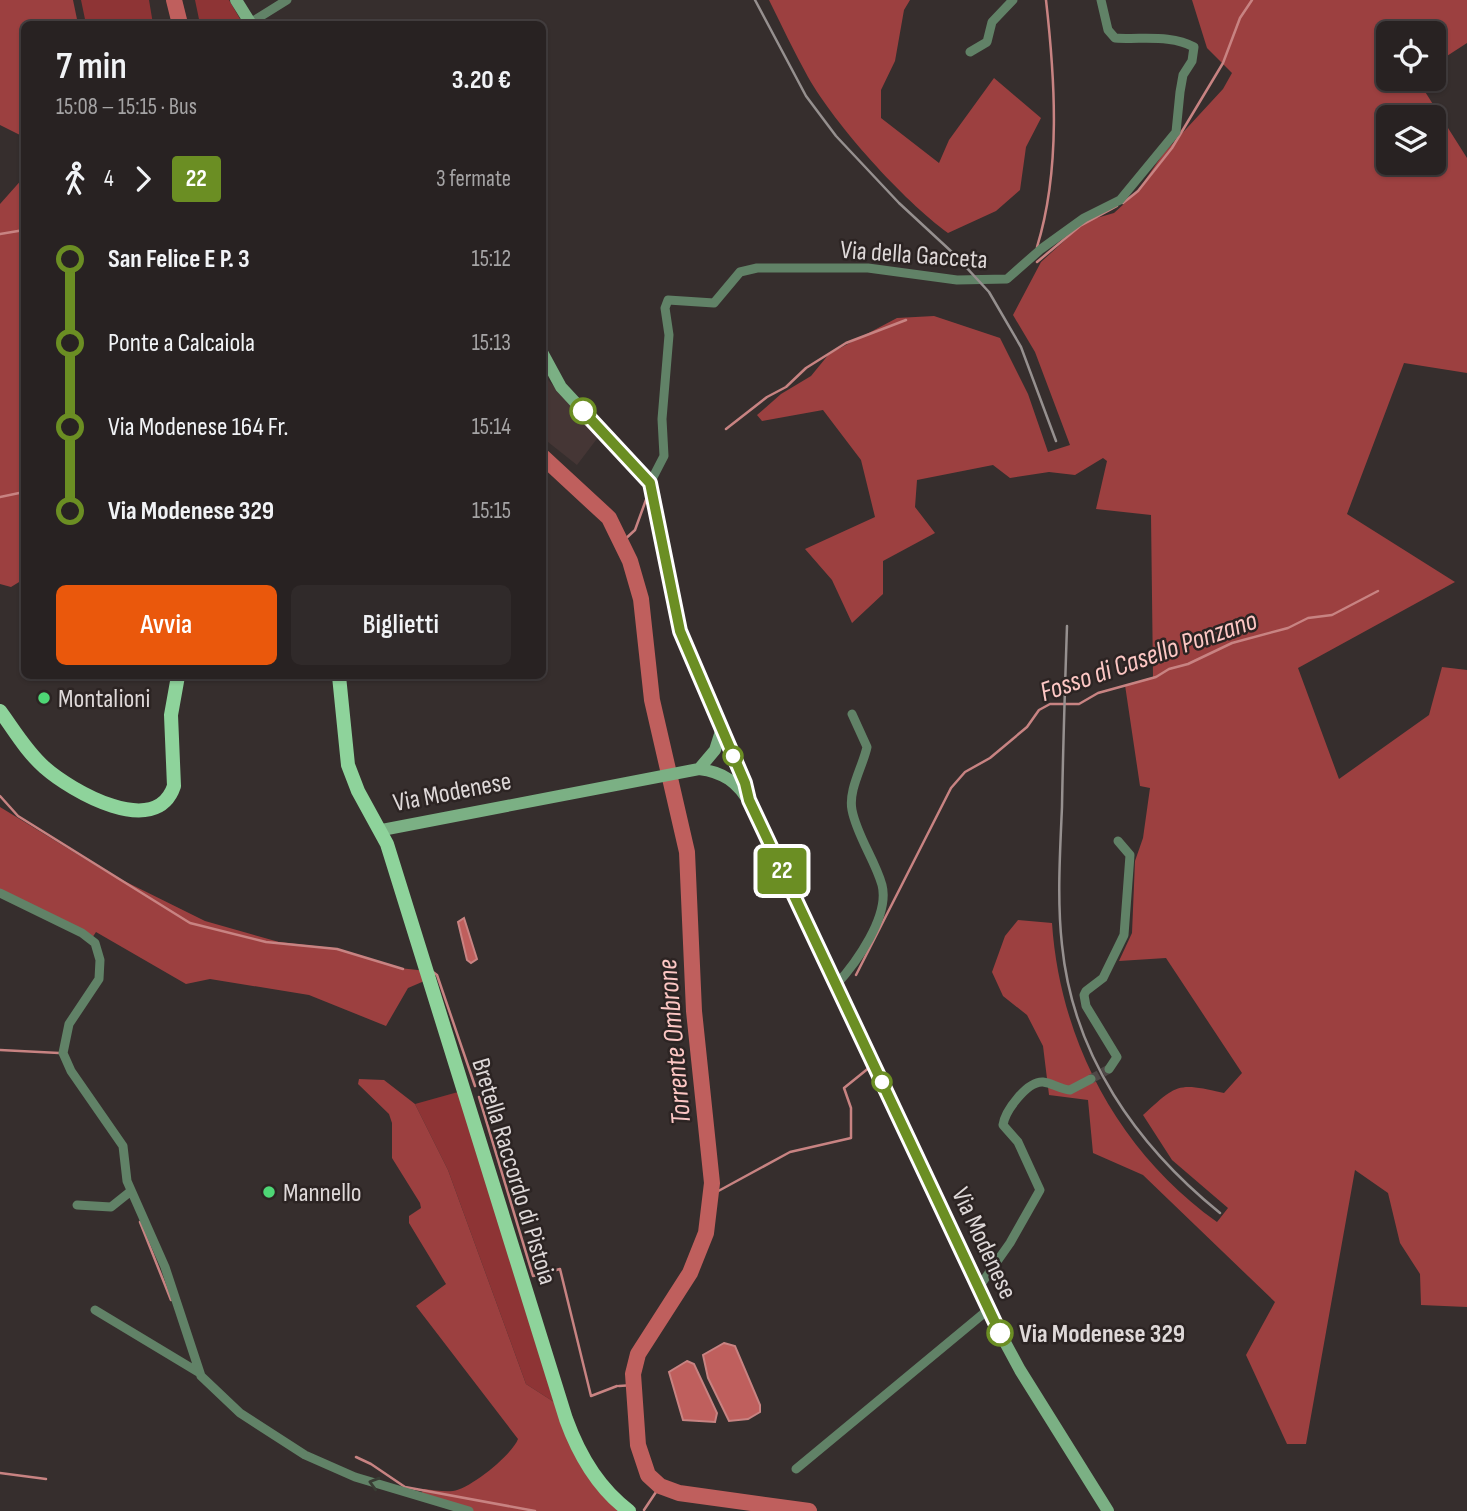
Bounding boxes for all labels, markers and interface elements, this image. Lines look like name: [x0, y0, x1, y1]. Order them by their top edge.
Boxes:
map controls: [1376, 21, 1446, 175]
button: locate: [1376, 21, 1446, 91]
text: 7 min: [56, 44, 127, 89]
text: 3.20 €: [452, 65, 511, 96]
text: 15:08 – 15:15 · Bus: [56, 93, 197, 121]
button: layers: [1376, 105, 1446, 175]
icon: walk: [56, 160, 94, 198]
icon: forward: [124, 160, 162, 198]
text: 22: [186, 164, 207, 193]
text: 4: [104, 165, 114, 193]
text: 3 fermate: [436, 165, 511, 193]
street label: Via della Gacceta: [839, 235, 989, 276]
text: San Felice E P. 3: [108, 244, 250, 275]
text: 15:12: [472, 245, 511, 273]
text: Ponte a Calcaiola: [108, 328, 255, 359]
text: 15:13: [472, 329, 511, 357]
unlabelled marker: [570, 398, 596, 424]
text: Via Modenese 164 Fr.: [108, 412, 288, 443]
text: 15:14: [472, 413, 511, 441]
text: Via Modenese 329: [108, 496, 274, 527]
text: 15:15: [472, 497, 511, 525]
button: Avvia: [56, 585, 277, 665]
button: Biglietti: [291, 585, 511, 665]
water label: Fosso di Casello Ponzano: [1036, 604, 1262, 709]
place label: Montalioni: [58, 684, 150, 715]
marker: Montalioni: [36, 690, 52, 706]
unlabelled marker: [723, 746, 743, 766]
street label: Via Modenese: [391, 766, 514, 819]
line badge: 22: [750, 848, 814, 894]
text: 22: [771, 856, 793, 885]
water label: Torrente Ombrone: [651, 958, 698, 1126]
street label: Bretella Raccordo di Pistoia: [464, 1054, 563, 1288]
unlabelled marker: [872, 1072, 892, 1092]
place label: Mannello: [283, 1178, 362, 1209]
street label: Via Modenese: [944, 1183, 1023, 1304]
marker: Mannello: [261, 1184, 277, 1200]
place label: Via Modenese 329: [1019, 1319, 1185, 1350]
marker: Via Modenese 329: [987, 1320, 1013, 1346]
one-way arrow: [368, 1476, 380, 1491]

